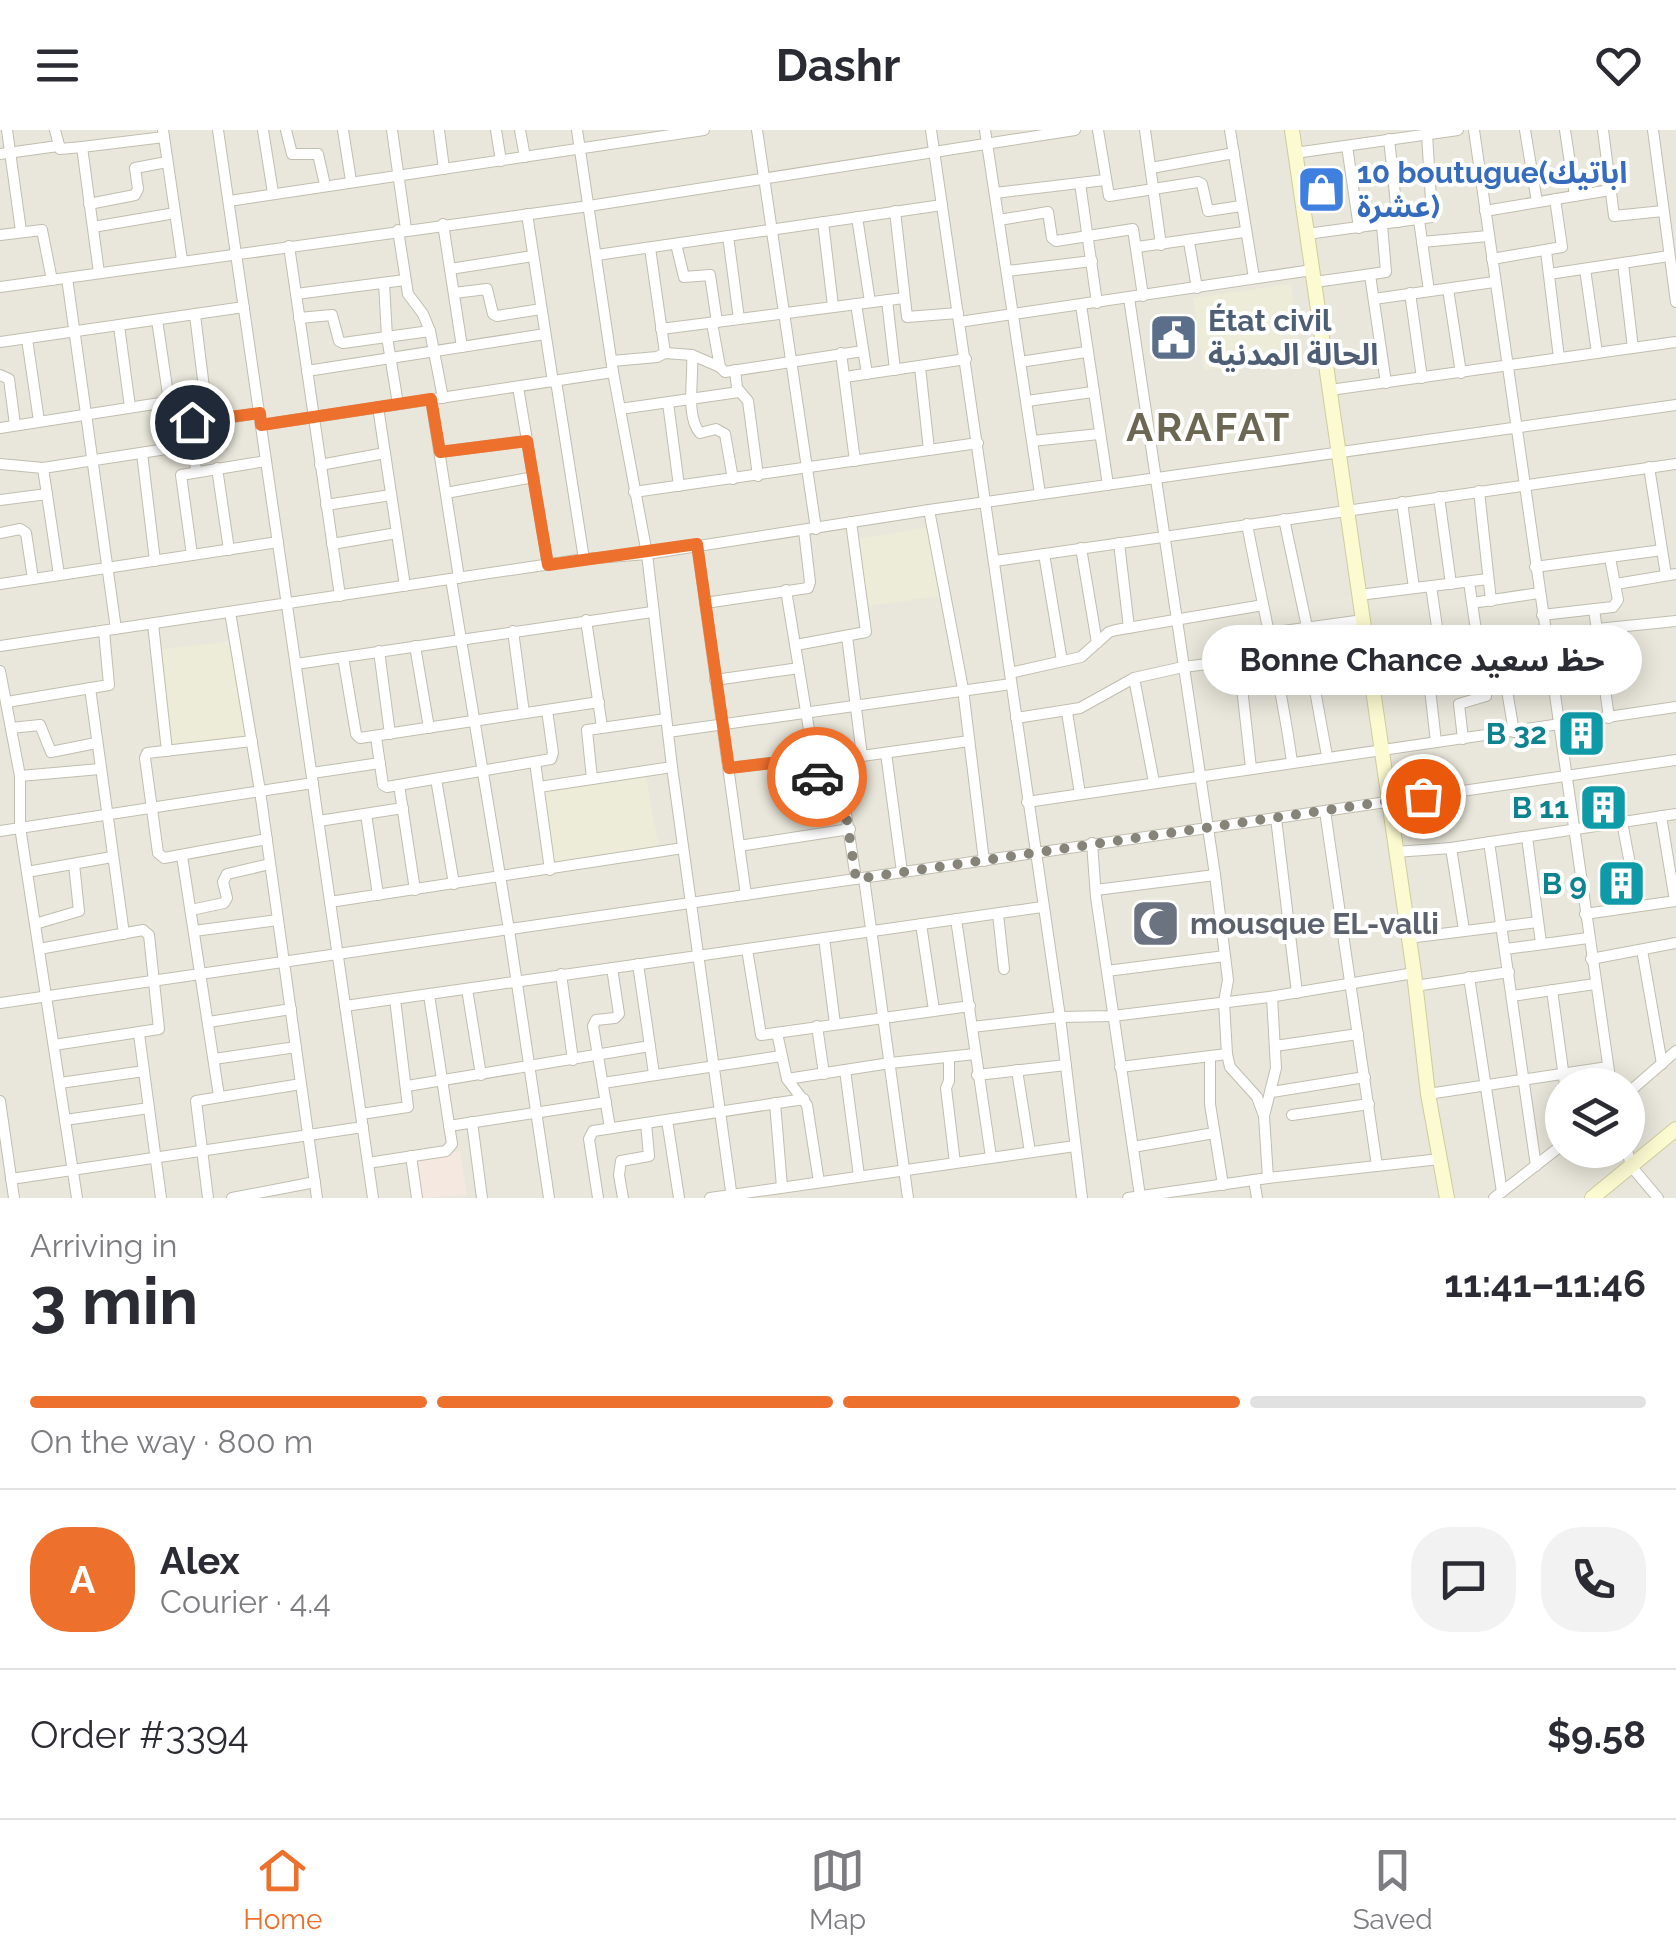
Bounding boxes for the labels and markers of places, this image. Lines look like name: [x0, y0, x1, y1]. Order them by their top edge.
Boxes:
place label: 10 boutugue(اباتيك عشرة): [1357, 155, 1628, 224]
shop icon: 10 boutugue(اباتيك عشرة): [1296, 163, 1348, 215]
place label: État civil الحالة المدنية: [1208, 303, 1378, 372]
public building icon: État civil الحالة المدنية: [1147, 311, 1199, 363]
pin: [150, 380, 235, 465]
callout: Bonne Chance حظ سعيد: [1203, 626, 1643, 696]
building icon: B 32: [1556, 707, 1608, 759]
place label: B 32: [1486, 716, 1547, 751]
pin: [1381, 754, 1466, 839]
building icon: B 11: [1578, 781, 1630, 833]
place label: B 11: [1512, 790, 1569, 825]
building icon: B 9: [1596, 857, 1648, 909]
place label: B 9: [1542, 866, 1587, 901]
mosque icon: mousque EL-valli: [1129, 897, 1181, 949]
place label: mousque EL-valli: [1190, 906, 1439, 941]

